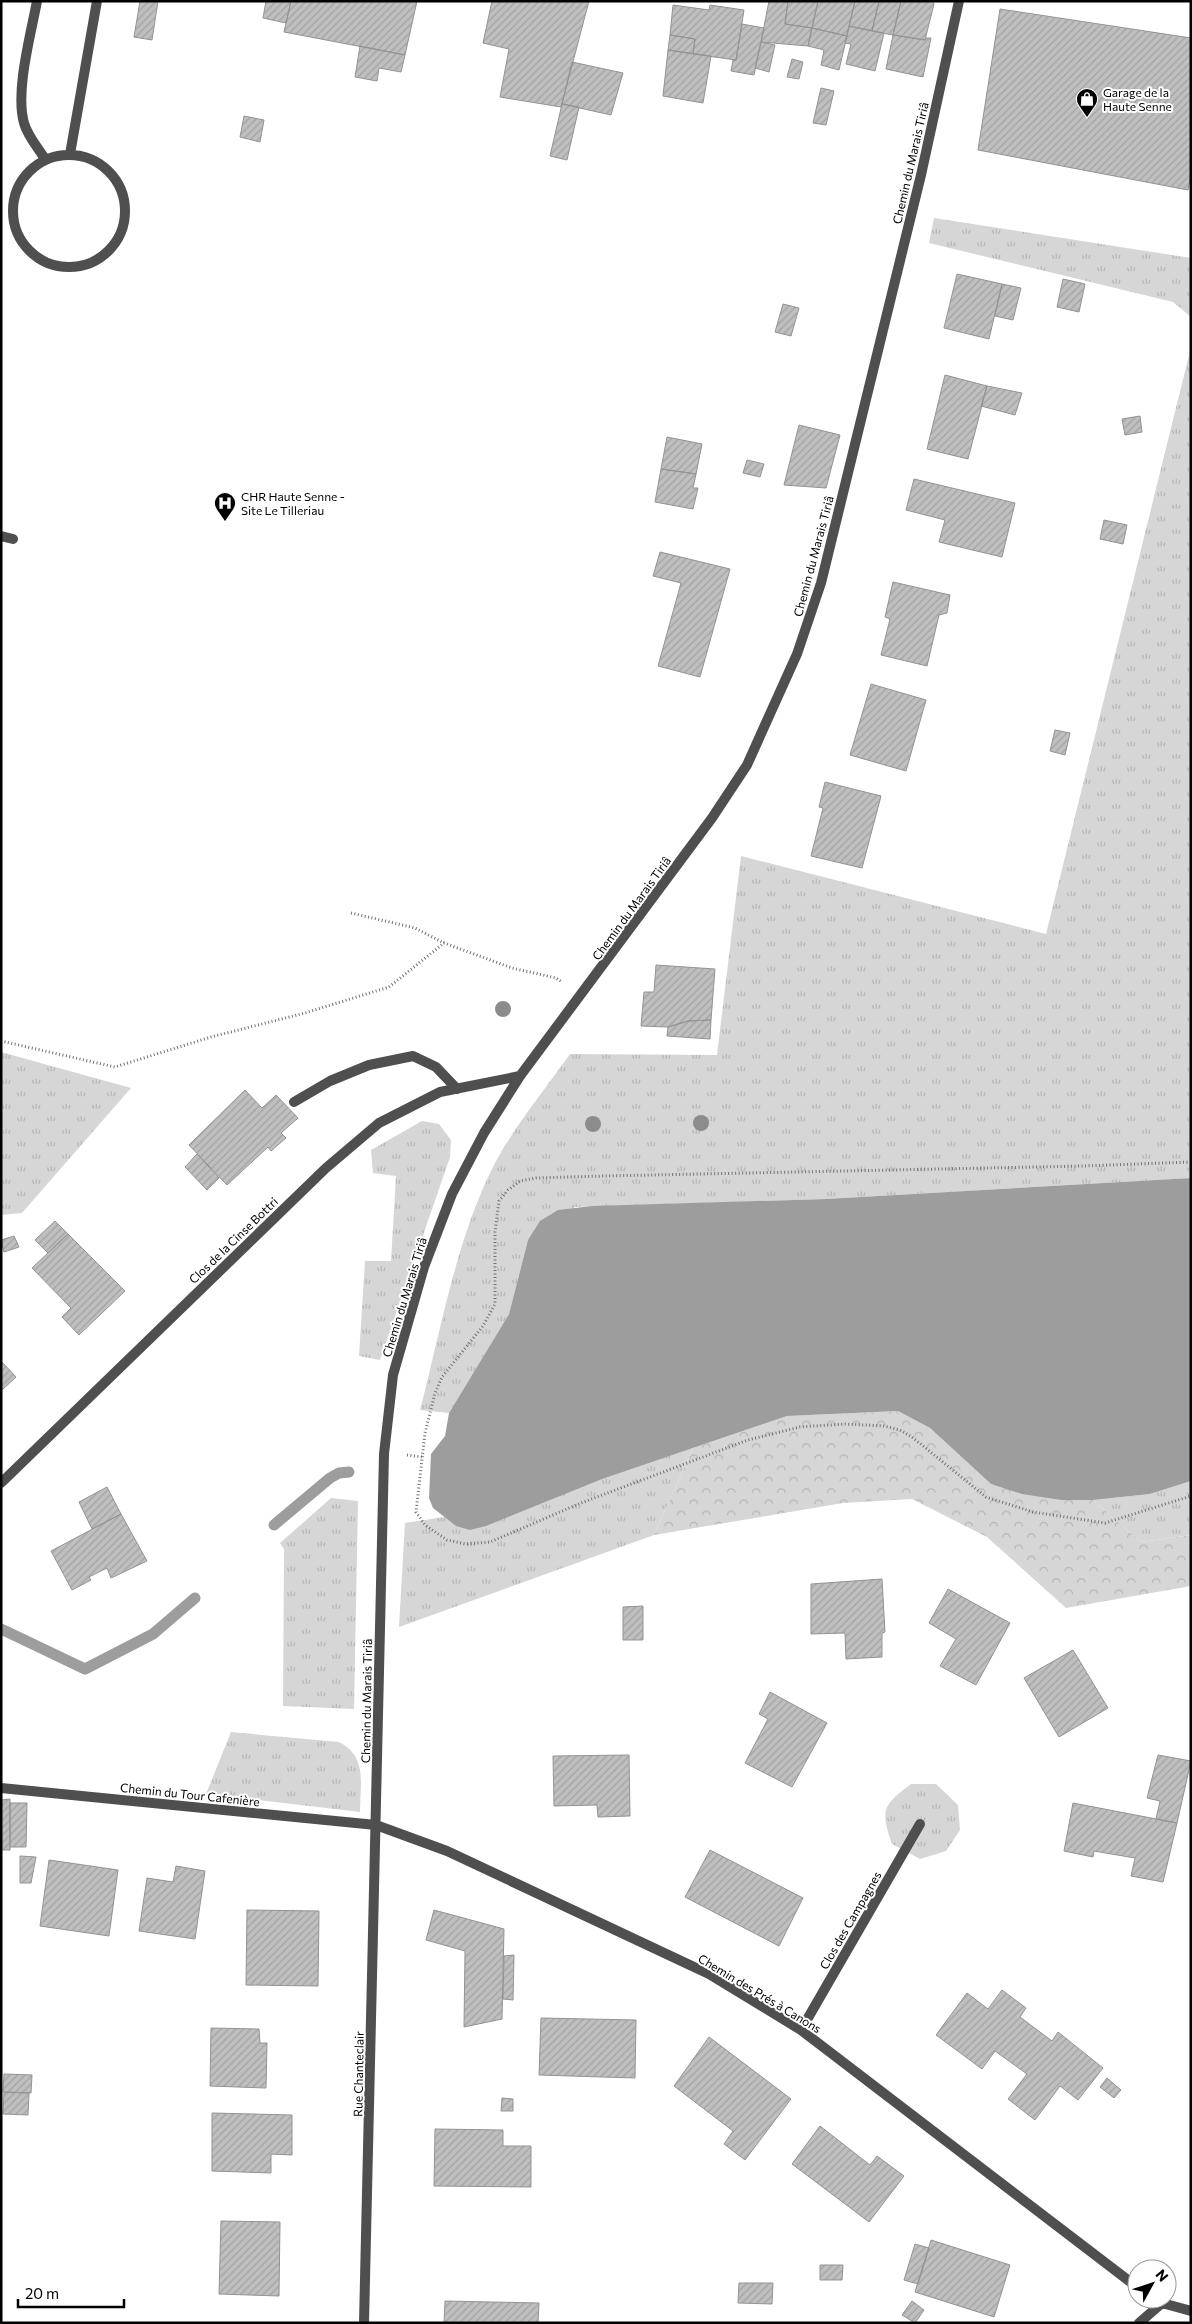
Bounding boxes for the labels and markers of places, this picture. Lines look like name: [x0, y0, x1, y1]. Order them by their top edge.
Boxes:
place label: Garage de la Haute Senne: [1103, 85, 1172, 113]
shop icon: Garage de la Haute Senne: [1075, 87, 1099, 118]
place label: CHR Haute Senne - Site Le Tilleriau: [241, 489, 345, 517]
hospital icon: CHR Haute Senne - Site Le Tilleriau: [213, 491, 237, 522]

